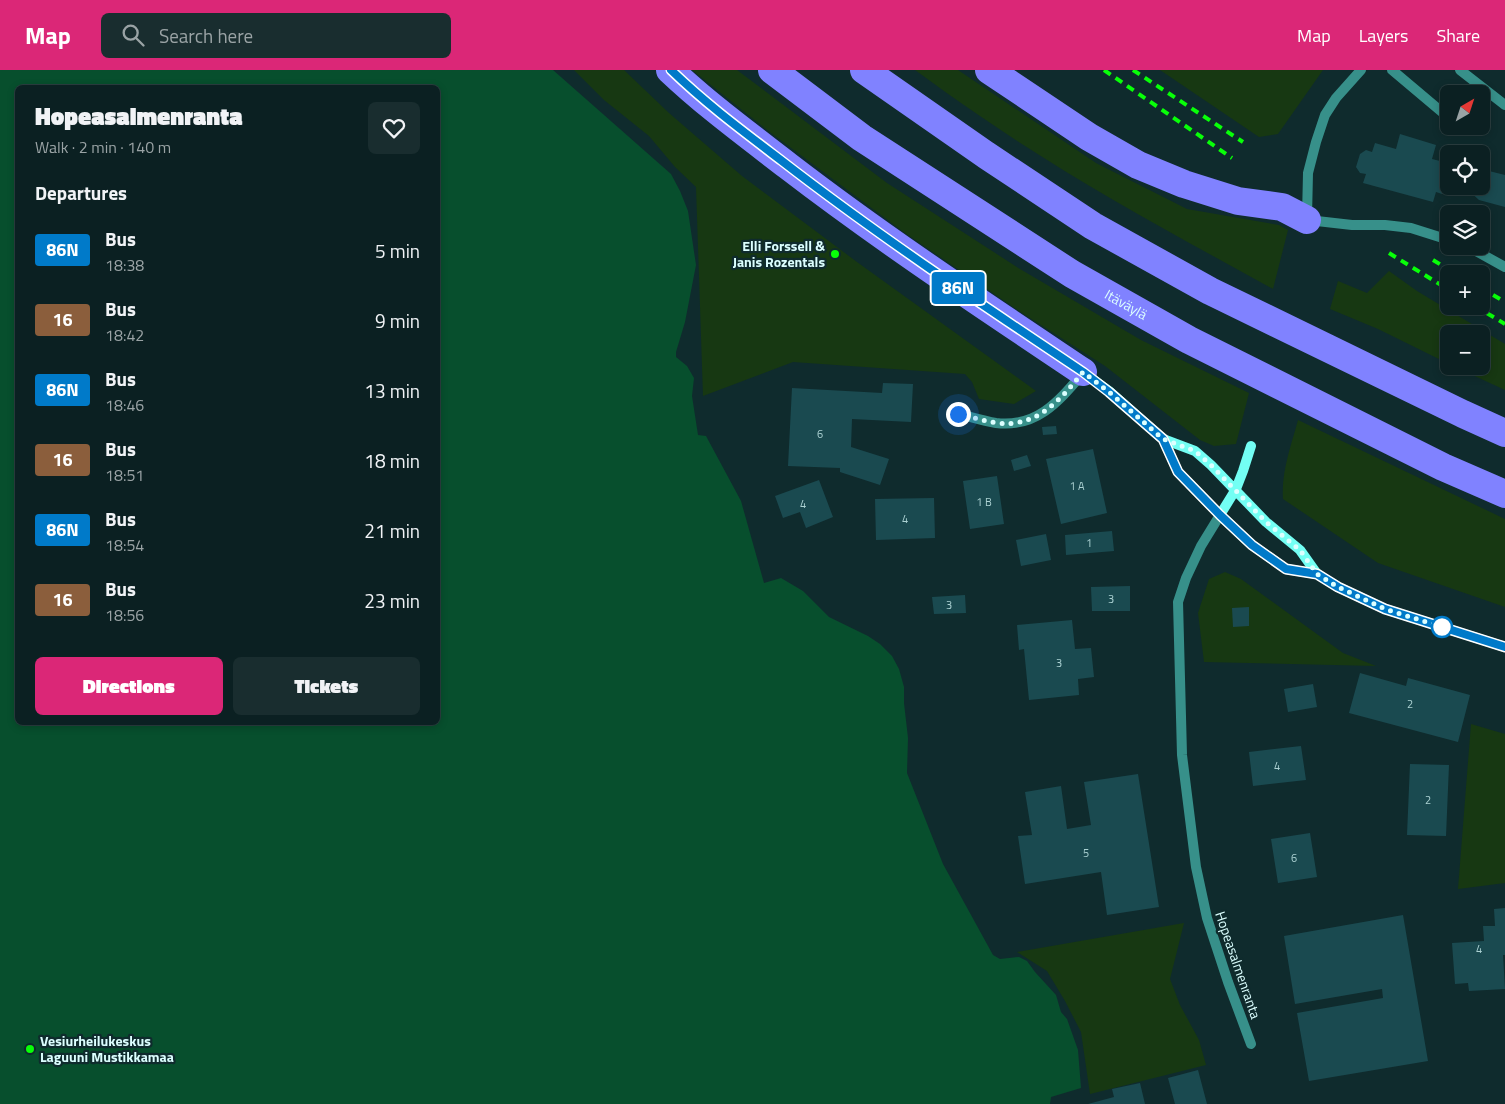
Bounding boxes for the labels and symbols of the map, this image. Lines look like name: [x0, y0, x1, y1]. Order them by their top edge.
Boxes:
north arrow: [1440, 85, 1490, 135]
place label: Elli Forssell & Janis Rozentals: [733, 235, 825, 272]
marker: Elli Forssell & Janis Rozentals: [829, 248, 841, 260]
line badge: 86N: [929, 272, 987, 304]
street label: Itäväylä: [1101, 284, 1151, 324]
your location: [946, 402, 971, 427]
house number: 6: [817, 426, 823, 442]
house number: 1 A: [1069, 478, 1085, 494]
house number: 1 B: [976, 494, 992, 510]
house number: 4: [800, 496, 806, 512]
house number: 4: [902, 511, 908, 527]
house number: 1: [1086, 535, 1092, 551]
house number: 3: [1108, 591, 1114, 607]
house number: 3: [946, 597, 952, 613]
unlabelled marker: [1431, 616, 1453, 638]
house number: 3: [1056, 655, 1062, 671]
house number: 2: [1407, 696, 1413, 712]
house number: 4: [1274, 758, 1280, 774]
house number: 2: [1425, 792, 1431, 808]
house number: 5: [1083, 845, 1089, 861]
house number: 6: [1291, 850, 1297, 866]
street label: Hopeasalmenranta: [1210, 908, 1267, 1021]
house number: 4: [1476, 941, 1482, 957]
place label: Vesiurheilukeskus Laguuni Mustikkamaa: [40, 1030, 174, 1067]
marker: Vesiurheilukeskus Laguuni Mustikkamaa: [24, 1043, 36, 1055]

